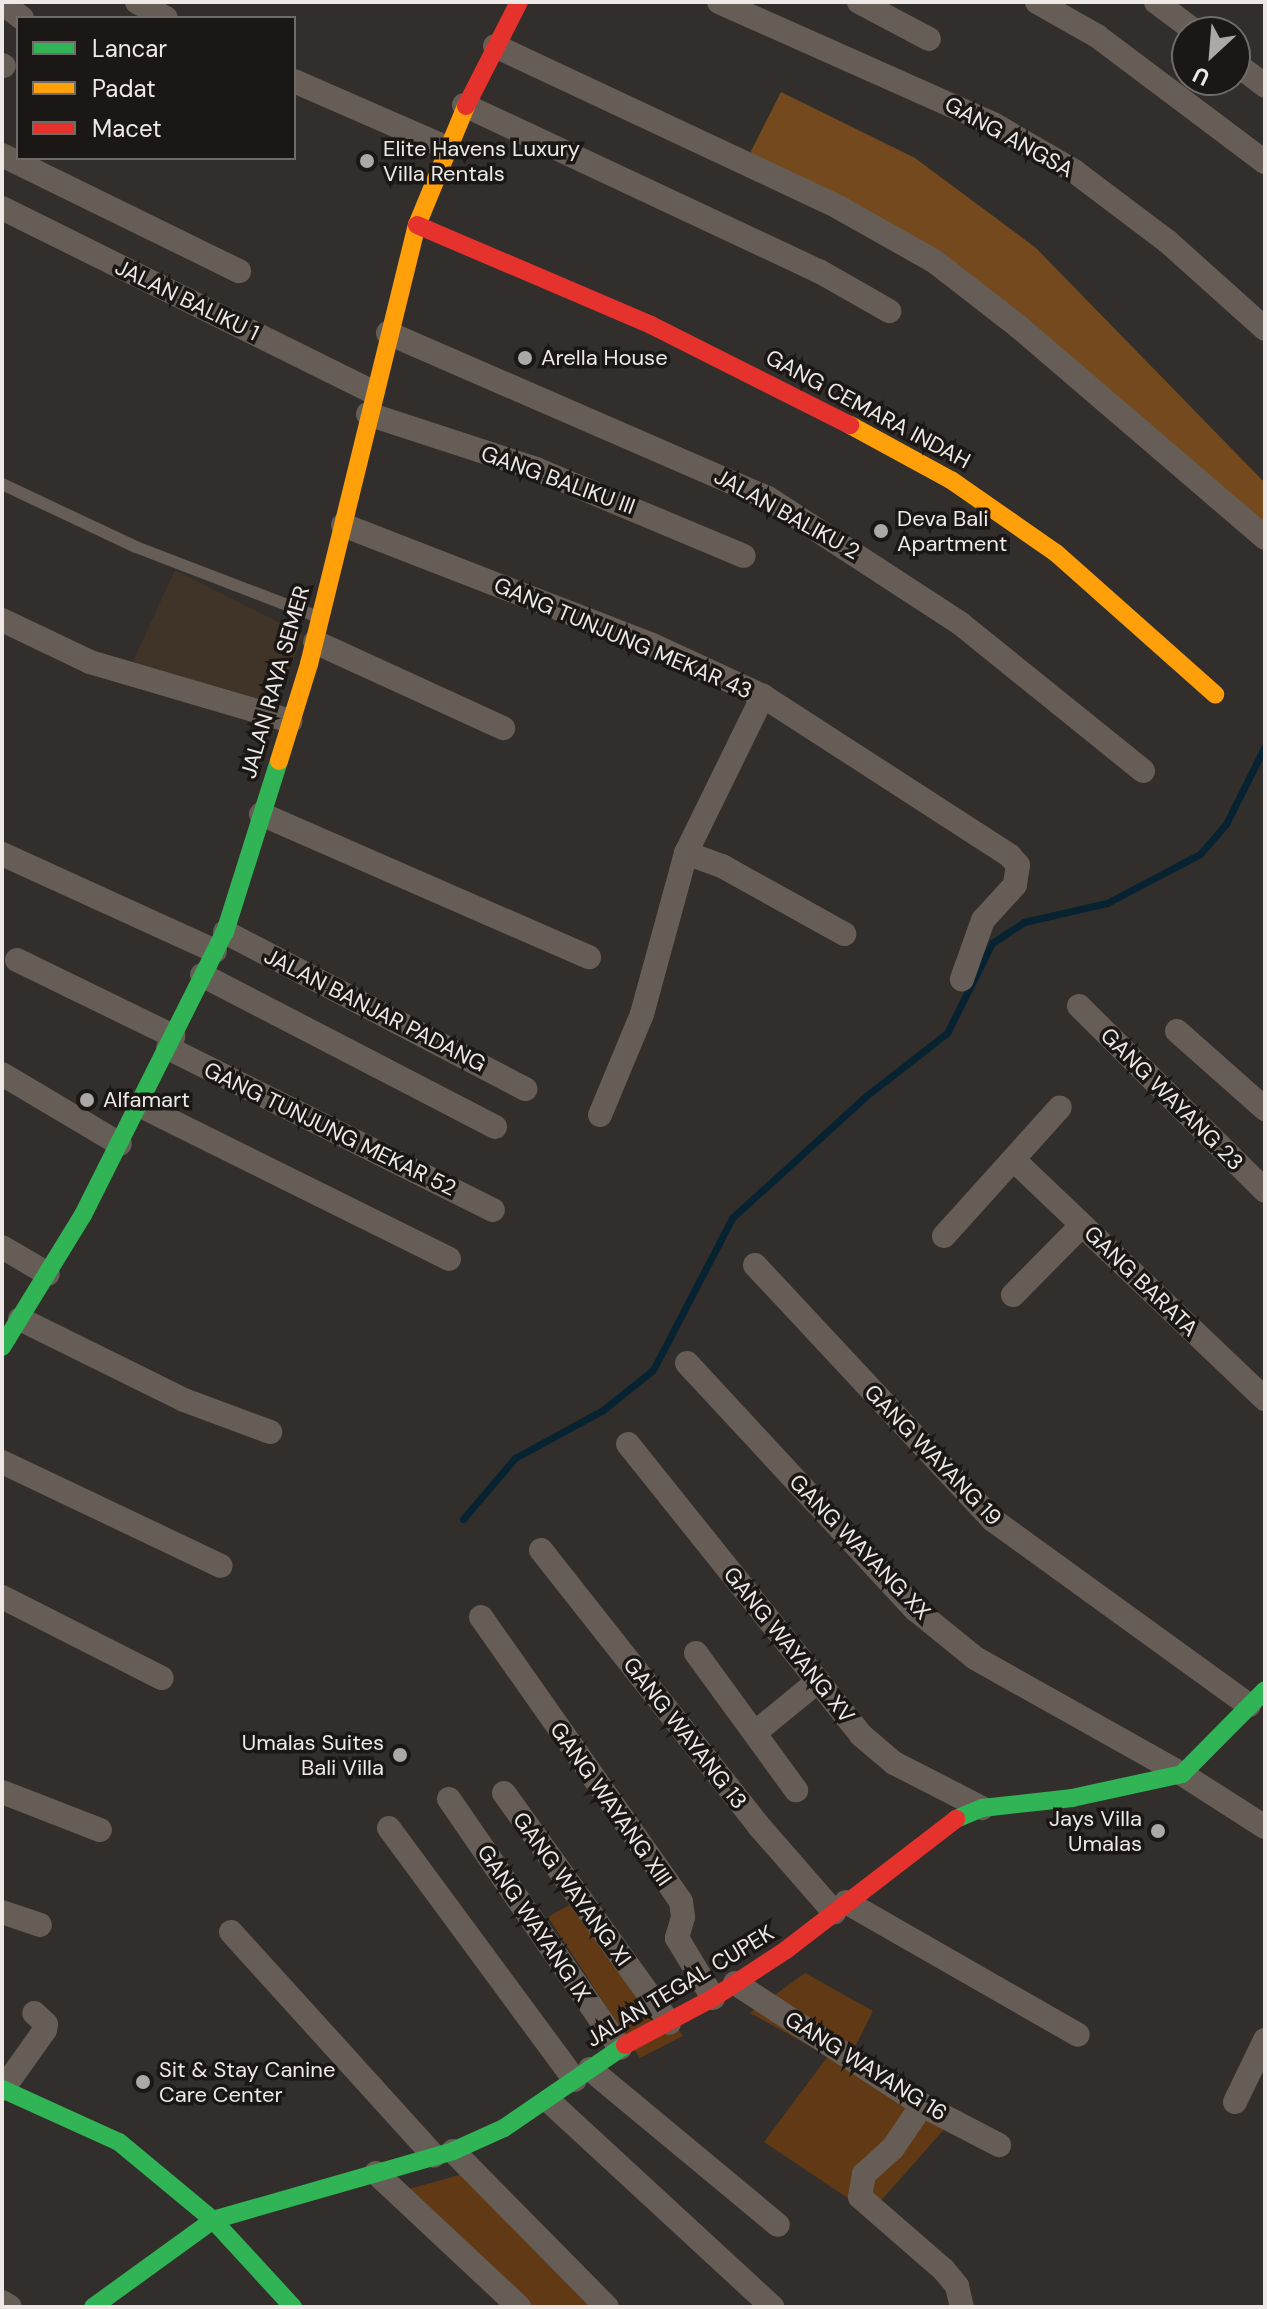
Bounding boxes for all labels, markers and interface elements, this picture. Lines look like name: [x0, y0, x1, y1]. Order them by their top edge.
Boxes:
legend: [16, 16, 296, 160]
north arrow: [1171, 16, 1251, 96]
text: Lancar: [92, 33, 167, 64]
text: U: [1188, 60, 1214, 93]
text: Padat: [92, 73, 156, 104]
street label: GANG ANGSA: [940, 91, 1078, 183]
text: Macet: [92, 113, 162, 144]
place label: Elite Havens Luxury Villa Rentals: [383, 135, 580, 186]
marker: Elite Havens Luxury Villa Rentals: [358, 152, 376, 170]
street label: JALAN BALIKU 1: [111, 254, 263, 346]
street label: GANG CEMARA INDAH: [761, 344, 975, 474]
place label: Arella House: [541, 345, 668, 371]
marker: Arella House: [516, 349, 534, 367]
street label: GANG BALIKU III: [477, 440, 639, 520]
street label: JALAN BALIKU 2: [710, 463, 864, 565]
place label: Deva Bali Apartment: [897, 505, 1007, 556]
marker: Deva Bali Apartment: [872, 522, 890, 540]
street label: GANG TUNJUNG MEKAR 43: [490, 572, 756, 704]
street label: JALAN RAYA SEMER: [235, 583, 315, 781]
street label: JALAN BANJAR PADANG: [260, 943, 490, 1077]
street label: GANG WAYANG 23: [1095, 1022, 1249, 1176]
street label: GANG TUNJUNG MEKAR 52: [200, 1056, 460, 1202]
place label: Alfamart: [103, 1087, 190, 1113]
marker: Alfamart: [78, 1091, 96, 1109]
street label: GANG BARATA: [1079, 1220, 1203, 1342]
street label: GANG WAYANG 19: [859, 1379, 1007, 1531]
street label: GANG WAYANG XX: [784, 1469, 936, 1625]
street label: GANG WAYANG XV: [718, 1562, 860, 1728]
street label: GANG WAYANG 13: [618, 1652, 752, 1814]
street label: GANG WAYANG XIII: [545, 1717, 677, 1891]
place label: Umalas Suites Bali Villa: [242, 1729, 384, 1780]
marker: Umalas Suites Bali Villa: [391, 1746, 409, 1764]
place label: Jays Villa Umalas: [1049, 1805, 1142, 1856]
street label: GANG WAYANG XI: [507, 1807, 637, 1971]
marker: Jays Villa Umalas: [1149, 1822, 1167, 1840]
street label: GANG WAYANG IX: [472, 1839, 596, 2007]
street label: JALAN TEGAL CUPEK: [582, 1920, 778, 2052]
street label: GANG WAYANG 16: [780, 2006, 952, 2126]
place label: Sit & Stay Canine Care Center: [159, 2056, 335, 2108]
marker: Sit & Stay Canine Care Center: [134, 2073, 152, 2091]

